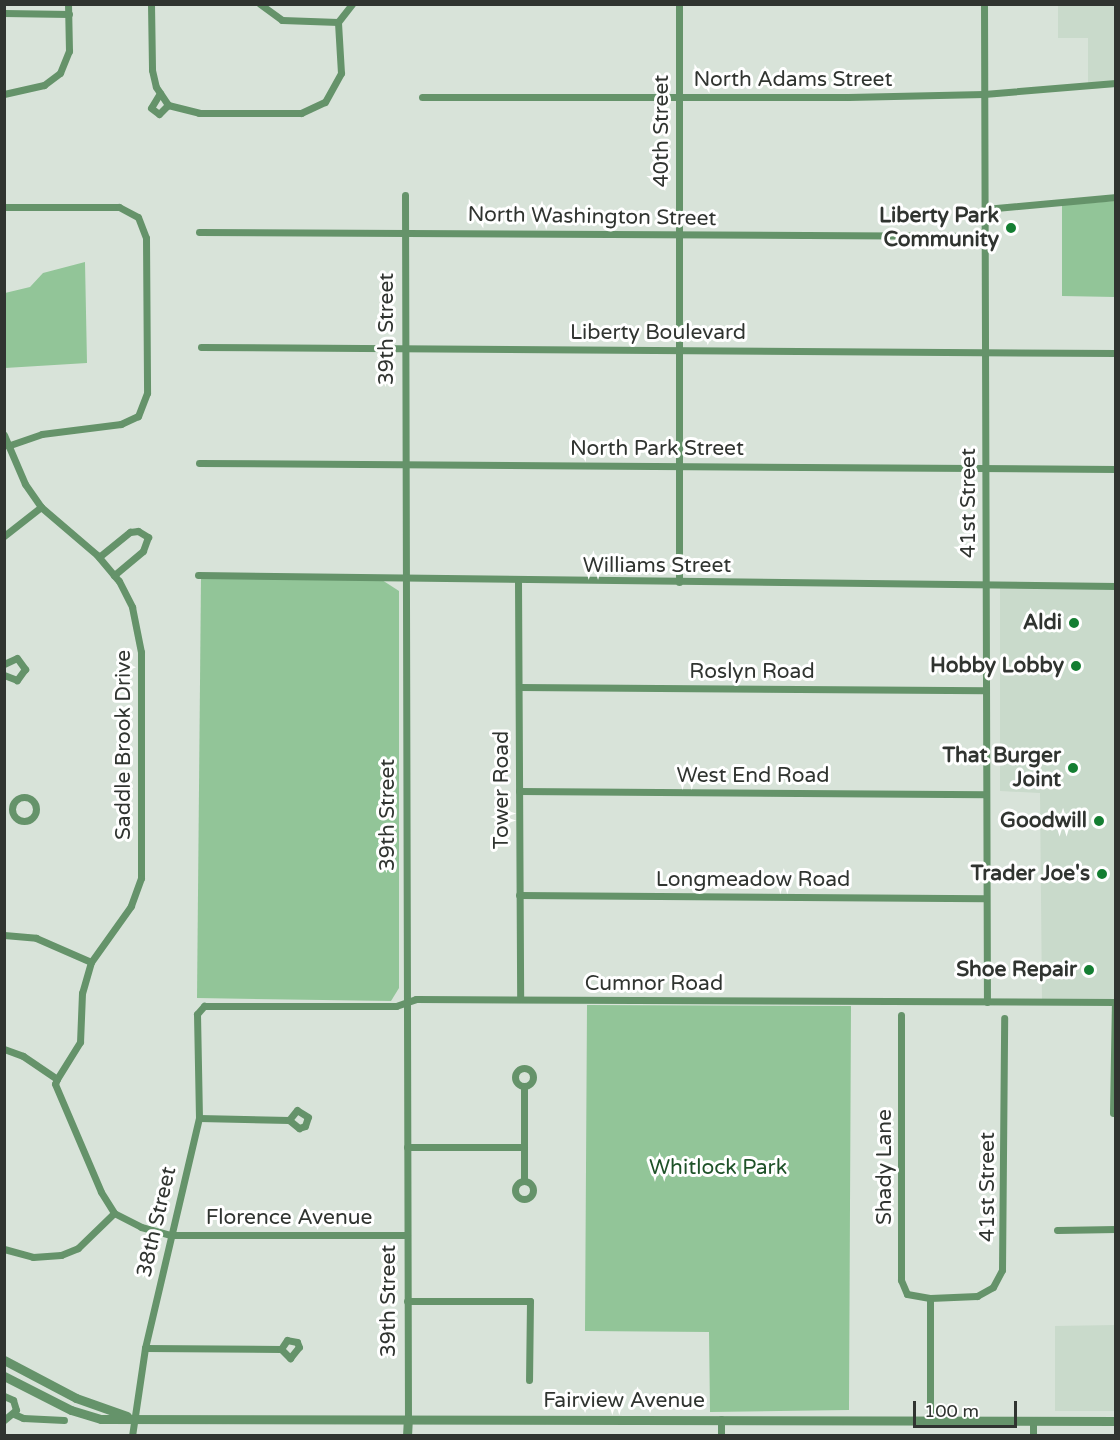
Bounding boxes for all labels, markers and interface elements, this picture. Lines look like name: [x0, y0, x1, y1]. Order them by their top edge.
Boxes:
street label: North Adams Street: [694, 67, 892, 93]
street label: 40th Street: [649, 75, 675, 187]
street label: North Washington Street: [467, 202, 717, 232]
place label: Liberty Park Community: [879, 203, 999, 253]
marker: Liberty Park Community: [1004, 221, 1018, 235]
street label: 39th Street: [374, 273, 400, 385]
street label: Liberty Boulevard: [570, 320, 746, 346]
street label: North Park Street: [570, 436, 744, 462]
street label: 41st Street: [956, 448, 982, 558]
street label: Williams Street: [583, 553, 731, 579]
place label: Aldi: [1023, 610, 1062, 636]
marker: Aldi: [1067, 616, 1081, 630]
street label: Saddle Brook Drive: [111, 650, 137, 840]
place label: Hobby Lobby: [930, 653, 1064, 679]
street label: Roslyn Road: [689, 659, 815, 685]
marker: Hobby Lobby: [1069, 659, 1083, 673]
street label: Tower Road: [489, 731, 515, 849]
place label: That Burger Joint: [942, 743, 1061, 793]
street label: 39th Street: [375, 759, 401, 871]
marker: That Burger Joint: [1066, 761, 1080, 775]
street label: West End Road: [676, 763, 830, 789]
place label: Goodwill: [1000, 808, 1087, 834]
marker: Goodwill: [1092, 814, 1106, 828]
place label: Trader Joe's: [971, 861, 1090, 887]
street label: Longmeadow Road: [656, 867, 850, 893]
marker: Trader Joe's: [1095, 867, 1109, 881]
place label: Shoe Repair: [956, 957, 1077, 983]
marker: Shoe Repair: [1082, 963, 1096, 977]
street label: Cumnor Road: [585, 971, 723, 997]
street label: Shady Lane: [872, 1109, 898, 1225]
street label: 41st Street: [975, 1132, 1001, 1242]
park label: Whitlock Park: [649, 1155, 787, 1181]
street label: 38th Street: [132, 1164, 182, 1280]
street label: Florence Avenue: [206, 1205, 372, 1231]
street label: 39th Street: [376, 1245, 402, 1357]
street label: Fairview Avenue: [543, 1388, 705, 1414]
scale bar: [916, 1389, 1020, 1427]
text: 100 m: [924, 1400, 979, 1422]

